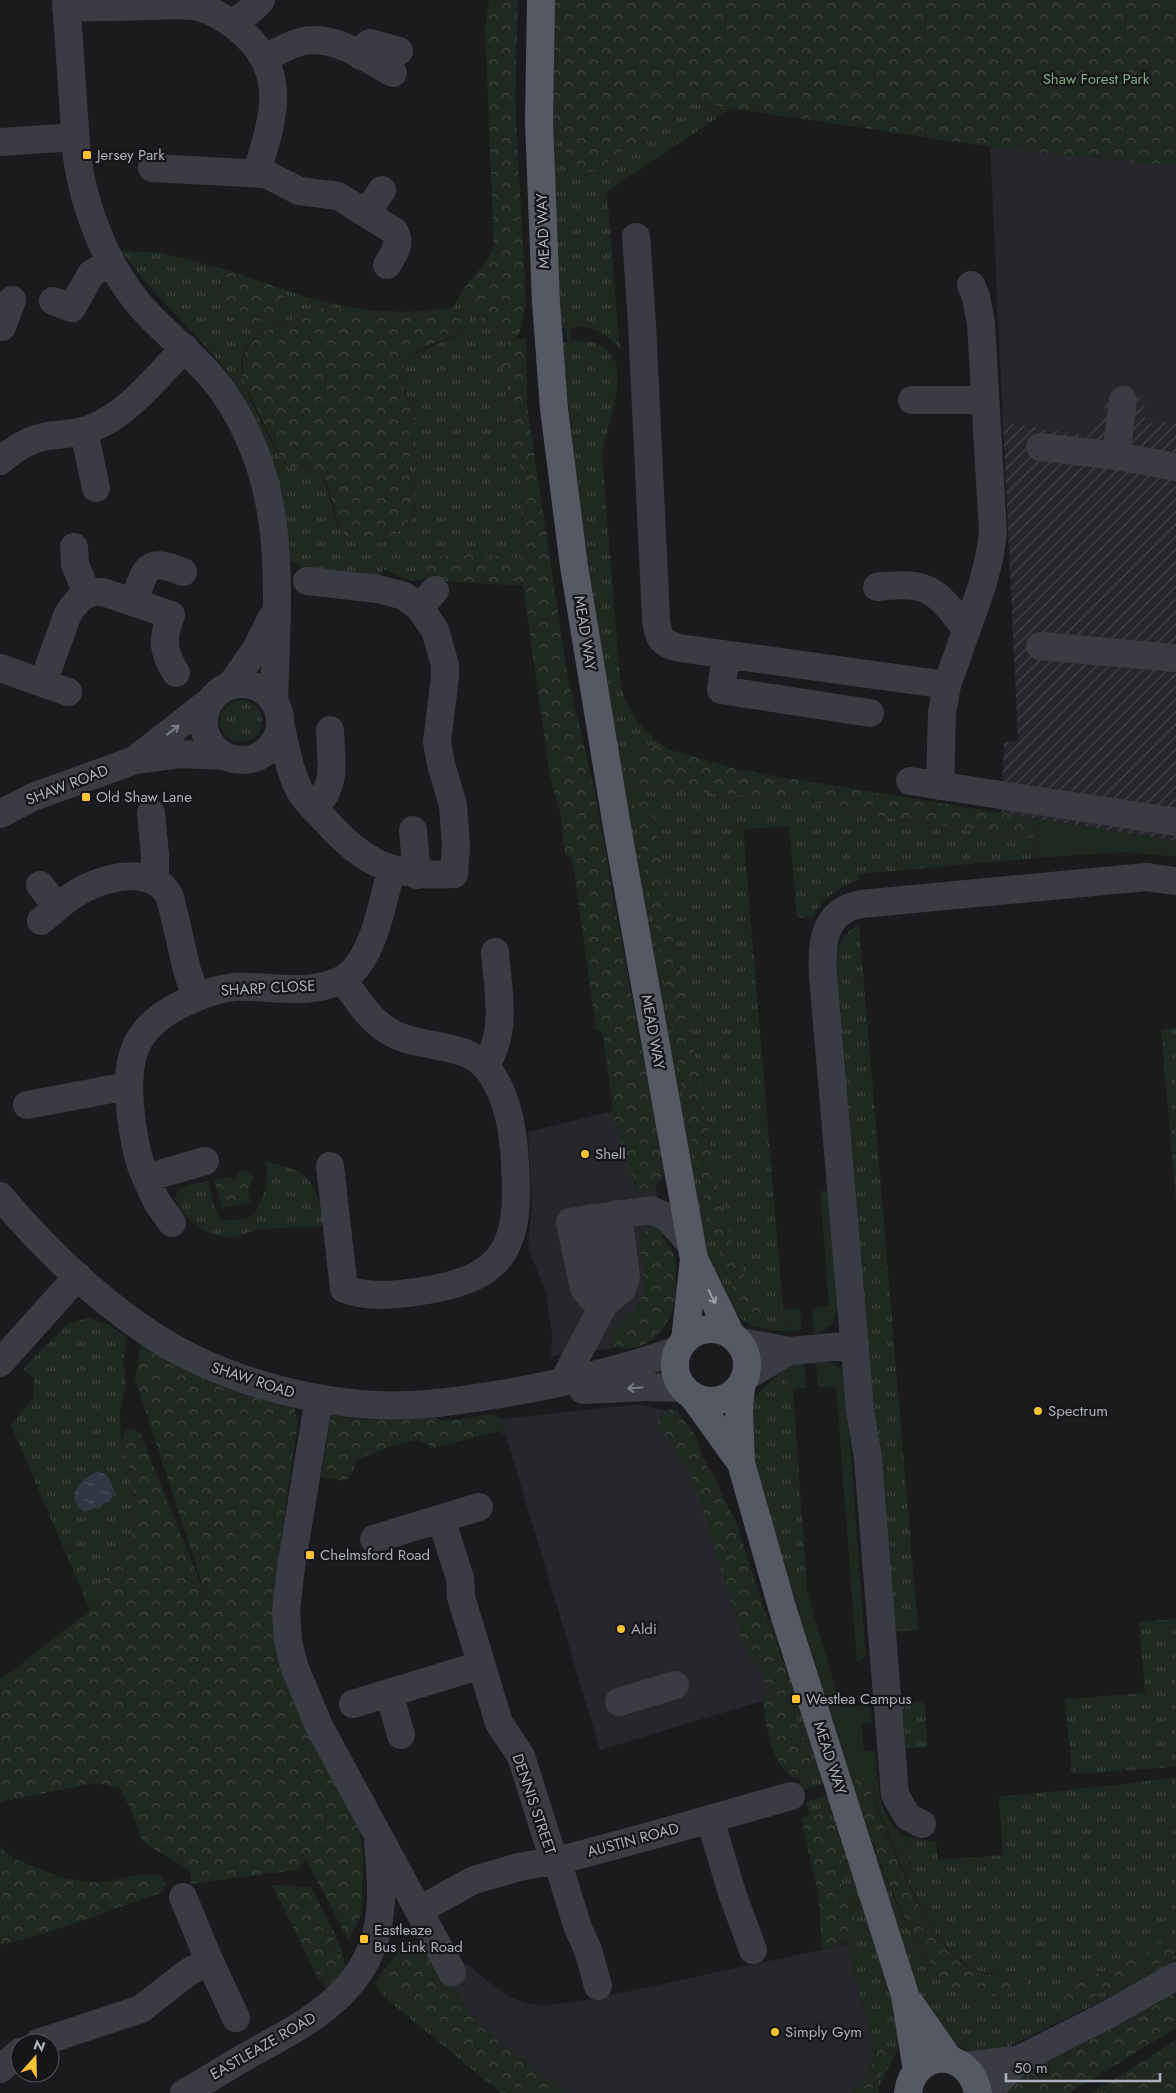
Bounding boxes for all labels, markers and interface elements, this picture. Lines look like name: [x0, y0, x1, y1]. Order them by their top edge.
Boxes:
park label: Shaw Forest Park: [1043, 68, 1150, 90]
place label: Jersey Park: [95, 144, 165, 166]
marker: Jersey Park: [81, 149, 93, 161]
street label: MEAD WAY: [531, 192, 555, 269]
street label: MEAD WAY: [568, 594, 602, 673]
one-way arrow: [166, 725, 179, 736]
street label: SHAW ROAD: [23, 759, 111, 811]
place label: Old Shaw Lane: [96, 786, 192, 808]
marker: Old Shaw Lane: [80, 791, 92, 803]
street label: SHARP CLOSE: [220, 975, 316, 1001]
street label: MEAD WAY: [636, 993, 670, 1072]
place label: Shell: [595, 1143, 626, 1165]
marker: Shell: [579, 1148, 591, 1160]
one-way arrow: [708, 1290, 718, 1305]
street label: SHAW ROAD: [208, 1356, 298, 1404]
one-way arrow: [627, 1383, 643, 1392]
place label: Spectrum: [1048, 1400, 1108, 1422]
marker: Spectrum: [1032, 1405, 1044, 1417]
place label: Chelmsford Road: [320, 1544, 430, 1566]
marker: Chelmsford Road: [304, 1549, 316, 1561]
place label: Aldi: [631, 1618, 657, 1640]
marker: Aldi: [615, 1623, 627, 1635]
place label: Westlea Campus: [806, 1688, 912, 1710]
marker: Westlea Campus: [790, 1693, 802, 1705]
street label: MEAD WAY: [808, 1719, 852, 1798]
street label: DENNIS STREET: [506, 1751, 562, 1857]
street label: AUSTIN ROAD: [585, 1817, 681, 1863]
place label: Eastleaze Bus Link Road: [374, 1919, 463, 1958]
marker: Eastleaze Bus Link Road: [358, 1933, 370, 1945]
street label: EASTLEAZE ROAD: [206, 2007, 320, 2085]
place label: Simply Gym: [785, 2021, 862, 2043]
marker: Simply Gym: [769, 2026, 781, 2038]
north arrow: [10, 2033, 60, 2083]
text: N: [31, 2034, 48, 2057]
scale bar: [1006, 2050, 1160, 2082]
text: 50 m: [1014, 2057, 1048, 2079]

